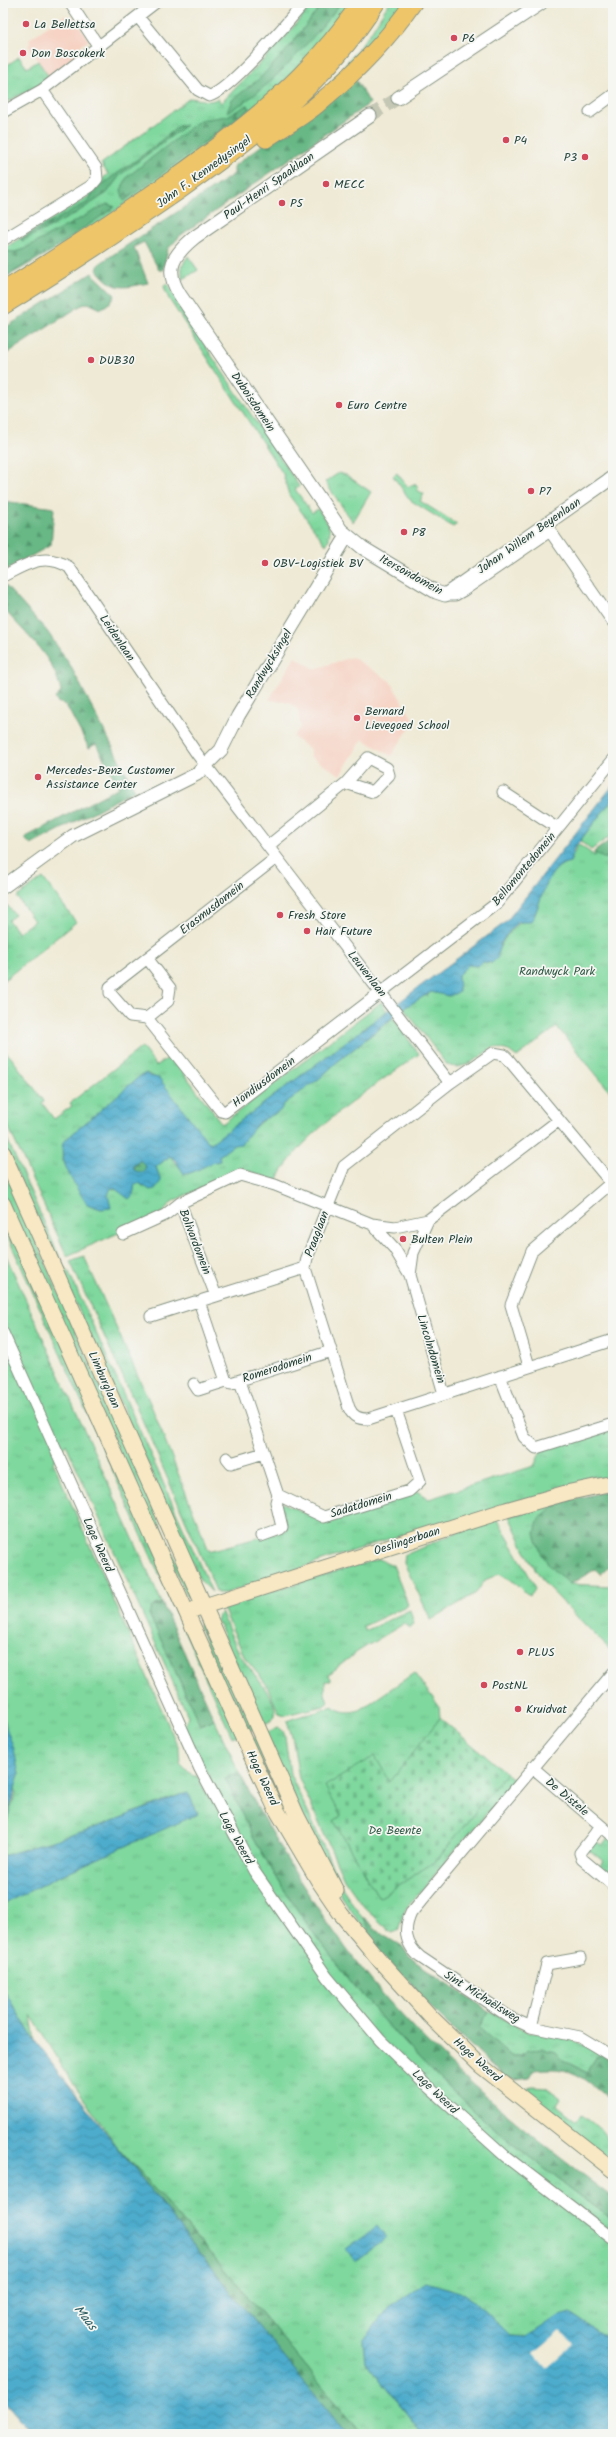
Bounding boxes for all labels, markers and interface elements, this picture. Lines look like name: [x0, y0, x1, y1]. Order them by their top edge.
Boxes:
place label: La Bellettsa: [34, 15, 96, 34]
marker: La Bellettsa: [21, 19, 31, 29]
place label: P6: [462, 29, 475, 48]
marker: P6: [449, 33, 459, 43]
place label: Don Boscokerk: [31, 44, 105, 63]
marker: Don Boscokerk: [18, 48, 28, 58]
street label: John F. Kennedysingel: [153, 131, 255, 213]
place label: P4: [514, 131, 528, 150]
marker: P4: [501, 135, 511, 145]
street label: Paul-Henri Spaaklaan: [220, 147, 318, 225]
place label: P3: [564, 148, 577, 167]
marker: P3: [580, 152, 590, 162]
place label: MECC: [334, 175, 365, 194]
marker: MECC: [321, 179, 331, 189]
place label: P5: [290, 194, 305, 213]
marker: P5: [277, 198, 287, 208]
place label: DUB30: [99, 351, 134, 370]
marker: DUB30: [86, 355, 96, 365]
street label: Duboisdomein: [226, 368, 280, 436]
place label: Euro Centre: [347, 396, 408, 415]
marker: Euro Centre: [334, 400, 344, 410]
place label: P7: [539, 482, 552, 501]
marker: P7: [526, 486, 536, 496]
street label: Johan Willem Beyenlaan: [473, 493, 585, 579]
place label: P8: [412, 523, 427, 542]
marker: P8: [399, 527, 409, 537]
street label: Itersondomein: [376, 550, 446, 600]
place label: OBV-Logistiek BV: [273, 554, 365, 573]
marker: OBV-Logistiek BV: [260, 558, 270, 568]
street label: Leidenlaan: [94, 611, 140, 665]
street label: Randwycksingel: [241, 626, 297, 702]
place label: Bernard Lievegoed School: [365, 702, 450, 735]
marker: Bernard Lievegoed School: [352, 713, 362, 723]
place label: Mercedes-Benz Customer Assistance Center: [46, 761, 175, 794]
marker: Mercedes-Benz Customer Assistance Center: [33, 772, 43, 782]
street label: Bellomontedomein: [487, 828, 561, 910]
street label: Erasmusdomein: [175, 877, 249, 939]
place label: Fresh Store: [288, 906, 346, 925]
marker: Fresh Store: [275, 910, 285, 920]
place label: Hair Future: [315, 922, 373, 941]
marker: Hair Future: [302, 926, 312, 936]
street label: Leuvenlaan: [343, 946, 391, 1002]
park label: Randwyck Park: [519, 962, 595, 981]
street label: Hondiusdomein: [228, 1052, 300, 1112]
street label: Bolivardomein: [174, 1206, 216, 1278]
street label: Praaglaan: [300, 1208, 334, 1260]
place label: Bulten Plein: [411, 1230, 473, 1249]
marker: Bulten Plein: [398, 1234, 408, 1244]
street label: Lincolndomein: [411, 1312, 451, 1386]
street label: Limburglaan: [83, 1348, 125, 1412]
street label: Romerodomein: [240, 1348, 314, 1388]
street label: Sadatdomein: [328, 1487, 394, 1523]
street label: Lage Weerd: [77, 1515, 119, 1576]
street label: Oeslingerbaan: [371, 1521, 443, 1561]
place label: PLUS: [528, 1643, 555, 1662]
marker: PLUS: [515, 1647, 525, 1657]
place label: PostNL: [492, 1676, 528, 1695]
marker: PostNL: [479, 1680, 489, 1690]
place label: Kruidvat: [526, 1700, 567, 1719]
marker: Kruidvat: [513, 1704, 523, 1714]
street label: Hoge Weerd: [241, 1747, 284, 1810]
street label: De Distele: [541, 1773, 593, 1821]
street label: Lage Weerd: [214, 1808, 259, 1869]
park label: De Beente: [369, 1821, 422, 1840]
street label: Sint Michaëlsweg: [440, 1966, 524, 2028]
street label: Hoge Weerd: [449, 2033, 506, 2088]
street label: Lage Weerd: [407, 2065, 463, 2120]
water label: Maas: [68, 2301, 103, 2337]

